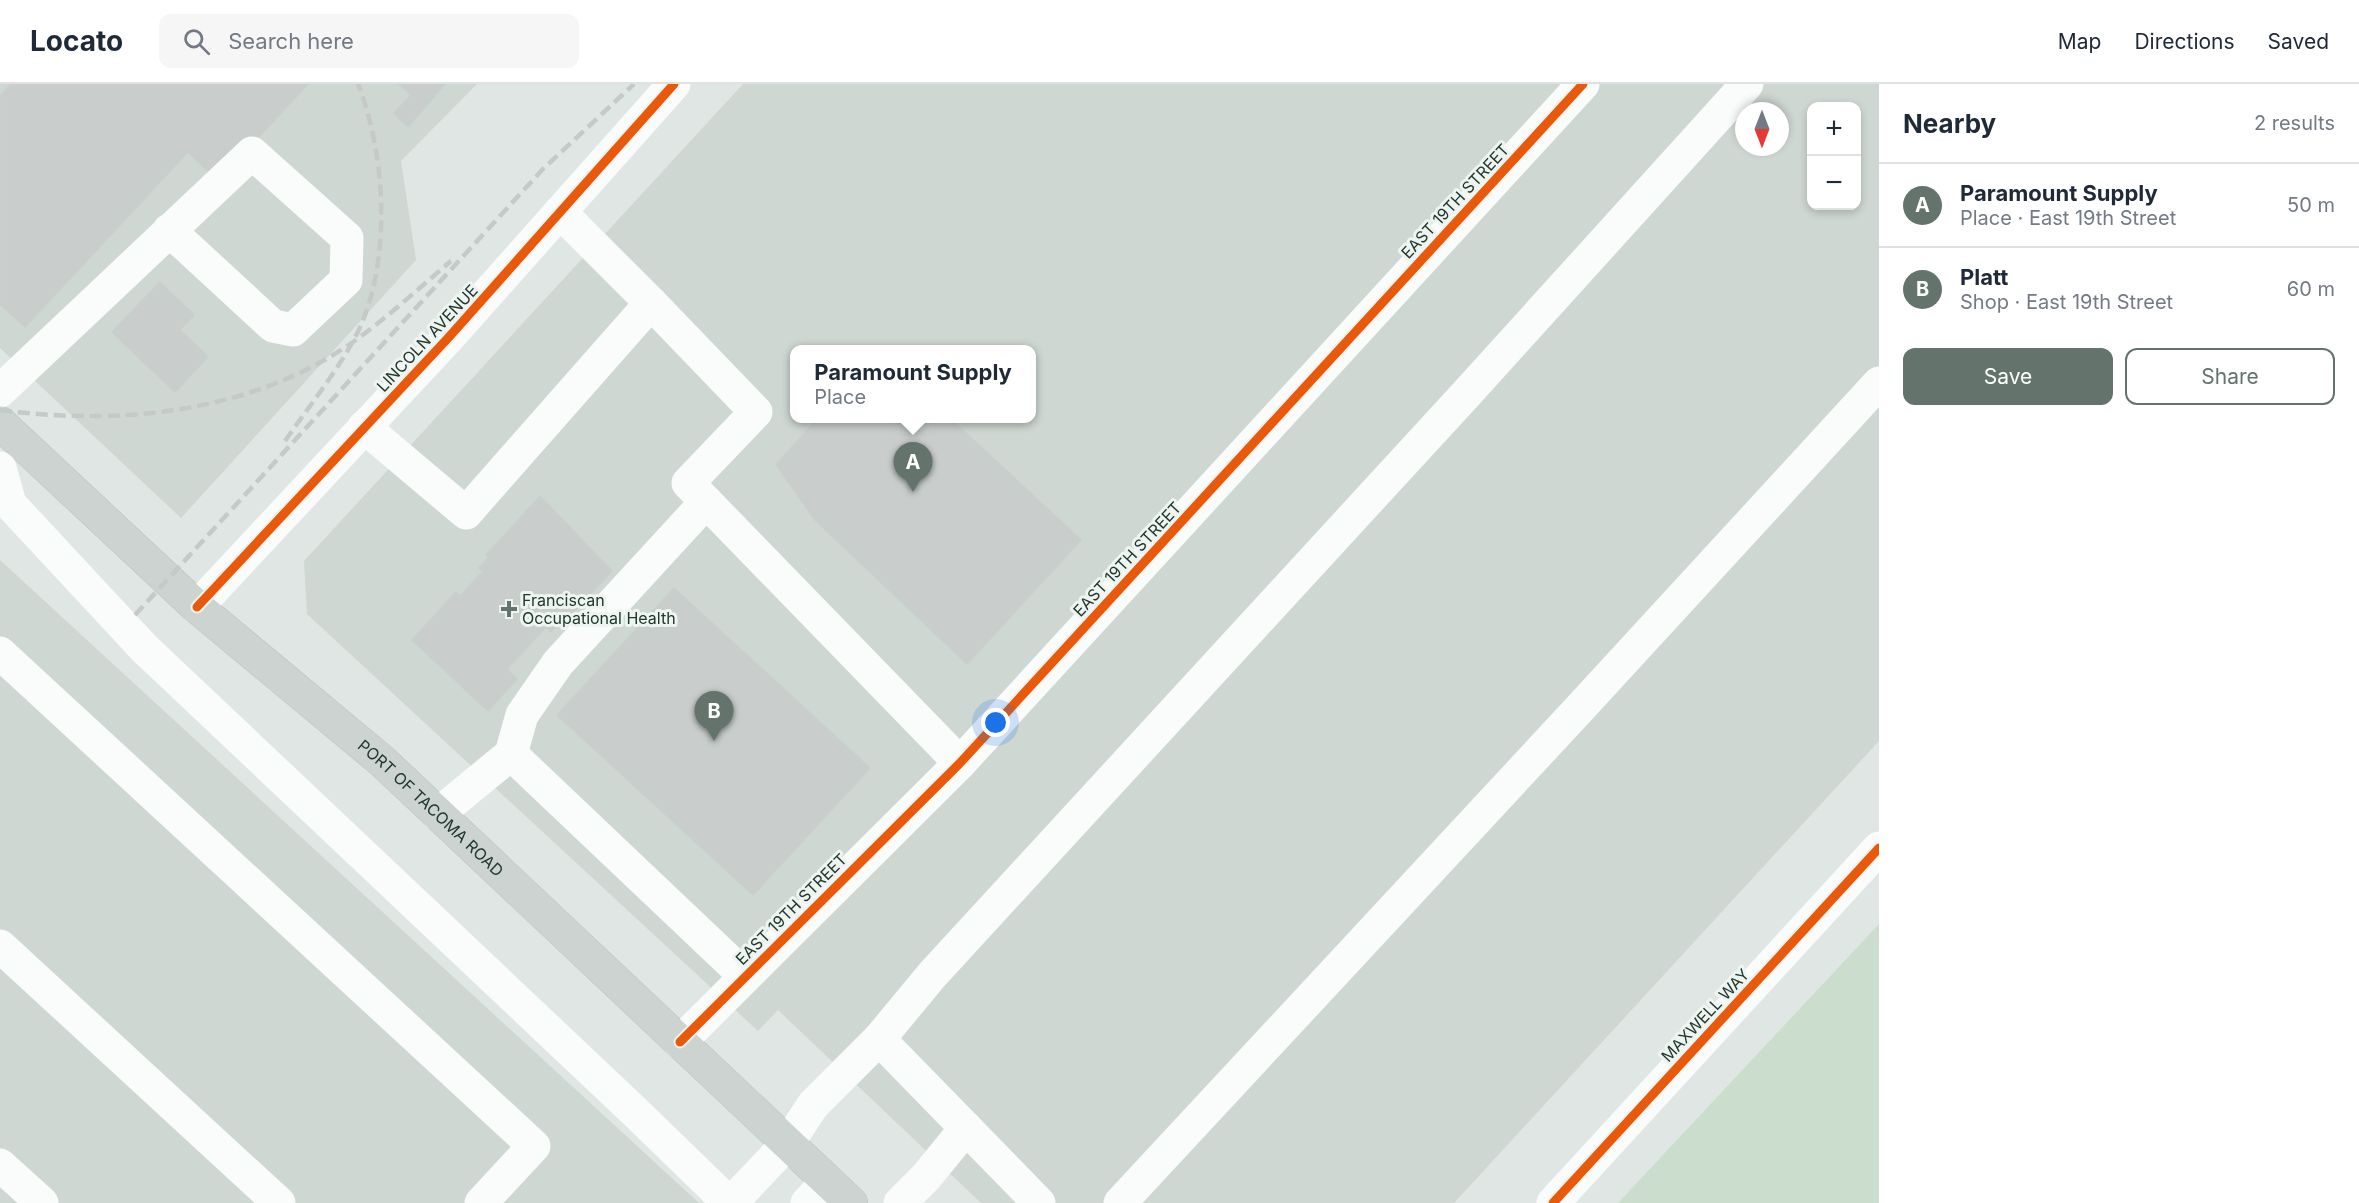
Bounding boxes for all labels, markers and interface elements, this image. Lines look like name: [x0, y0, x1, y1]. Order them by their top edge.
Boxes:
search box: [159, 14, 579, 68]
text: Locato: [30, 24, 123, 58]
icon: search: [180, 25, 213, 58]
text: Search here: [228, 28, 354, 54]
text: Map: [2058, 29, 2101, 54]
text: Directions: [2134, 29, 2235, 54]
text: Saved: [2268, 29, 2329, 54]
north arrow: [1735, 102, 1789, 156]
map controls: [1807, 102, 1861, 210]
button: +: [1807, 102, 1861, 156]
text: Nearby: [1903, 108, 1996, 139]
text: 2 results: [2254, 111, 2335, 135]
street label: EAST 19TH STREET: [1397, 140, 1513, 262]
button: −: [1807, 156, 1861, 210]
text: Paramount Supply: [1960, 180, 2158, 206]
text: A: [1915, 193, 1930, 217]
text: 50 m: [2287, 193, 2335, 217]
text: Place · East 19th Street: [1960, 206, 2176, 230]
text: Platt: [1960, 264, 2008, 290]
text: B: [1916, 277, 1929, 301]
text: 60 m: [2287, 277, 2335, 301]
street label: LINCOLN AVENUE: [372, 280, 482, 396]
text: Shop · East 19th Street: [1960, 290, 2173, 314]
popup: [790, 345, 1036, 423]
button: Save: [1903, 348, 2113, 405]
button: Share: [2125, 348, 2335, 405]
text: Paramount Supply: [814, 359, 1012, 385]
text: Place: [814, 385, 866, 409]
pin: A: [894, 442, 932, 492]
street label: EAST 19TH STREET: [1069, 498, 1185, 620]
place label: Franciscan Occupational Health: [522, 590, 676, 628]
marker: Franciscan Occupational Health: [500, 600, 518, 618]
pin: B: [694, 692, 734, 741]
your location: [981, 708, 1010, 737]
street label: PORT OF TACOMA ROAD: [354, 735, 508, 880]
street label: EAST 19TH STREET: [731, 849, 851, 969]
street label: MAXWELL WAY: [1657, 964, 1753, 1066]

